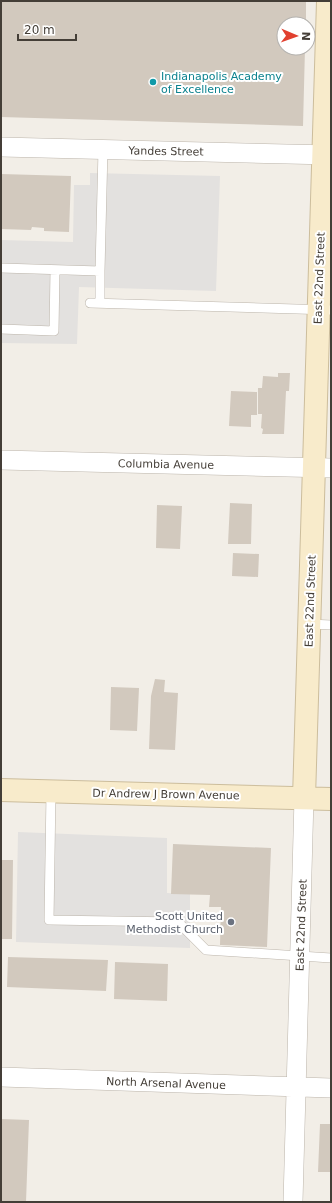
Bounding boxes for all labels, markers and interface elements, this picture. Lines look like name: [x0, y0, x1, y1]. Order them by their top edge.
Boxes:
scale bar: [18, 16, 76, 42]
north arrow: [276, 16, 316, 56]
text: 20 m: [24, 23, 55, 37]
text: N: [299, 31, 312, 41]
place label: Indianapolis Academy of Excellence: [161, 70, 282, 96]
marker: Indianapolis Academy of Excellence: [148, 77, 158, 87]
street label: Yandes Street: [127, 144, 204, 159]
street label: East 22nd Street: [311, 231, 328, 324]
street label: Columbia Avenue: [118, 457, 214, 472]
street label: East 22nd Street: [302, 554, 319, 647]
street label: Dr Andrew J Brown Avenue: [92, 787, 240, 802]
street label: East 22nd Street: [293, 878, 310, 971]
place label: Scott United Methodist Church: [126, 910, 223, 936]
marker: Scott United Methodist Church: [226, 917, 236, 927]
street label: North Arsenal Avenue: [106, 1075, 226, 1092]

